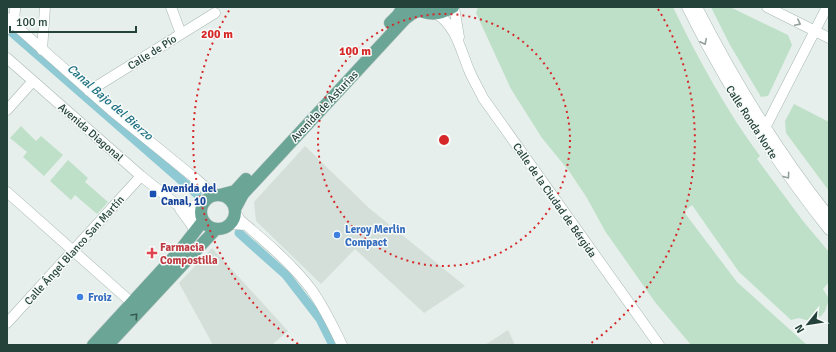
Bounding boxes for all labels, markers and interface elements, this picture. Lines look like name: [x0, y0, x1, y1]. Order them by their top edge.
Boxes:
scale bar: [10, 8, 136, 34]
text: 100 m: [16, 15, 48, 30]
one-way arrow: [794, 18, 801, 25]
text: 200 m: [201, 27, 233, 42]
street label: Calle de Pío: [125, 32, 179, 73]
one-way arrow: [699, 38, 707, 45]
text: 100 m: [339, 44, 371, 59]
water label: Canal Bajo del Bierzo: [64, 61, 156, 144]
street label: Avenida de Asturias: [288, 68, 361, 145]
street label: Calle Ronda Norte: [723, 83, 780, 161]
street label: Avenida Diagonal: [56, 101, 126, 164]
centre of rings: [437, 133, 451, 147]
street label: Calle de la Ciudad de Bérgida: [510, 141, 599, 260]
one-way arrow: [783, 172, 790, 179]
place label: Avenida del Canal, 10: [161, 182, 217, 208]
marker: Avenida del Canal, 10: [148, 189, 158, 199]
street label: Calle Ángel Blanco San Martín: [21, 192, 127, 308]
place label: Leroy Merlin Compact: [345, 223, 405, 249]
marker: Leroy Merlin Compact: [332, 230, 342, 240]
place label: Farmacia Compostilla: [160, 241, 218, 267]
marker: Farmacia Compostilla: [147, 248, 157, 258]
place label: Froiz: [88, 291, 112, 304]
marker: Froiz: [75, 292, 85, 302]
north arrow: [788, 304, 828, 344]
one-way arrow: [130, 314, 137, 321]
text: N: [792, 322, 807, 335]

